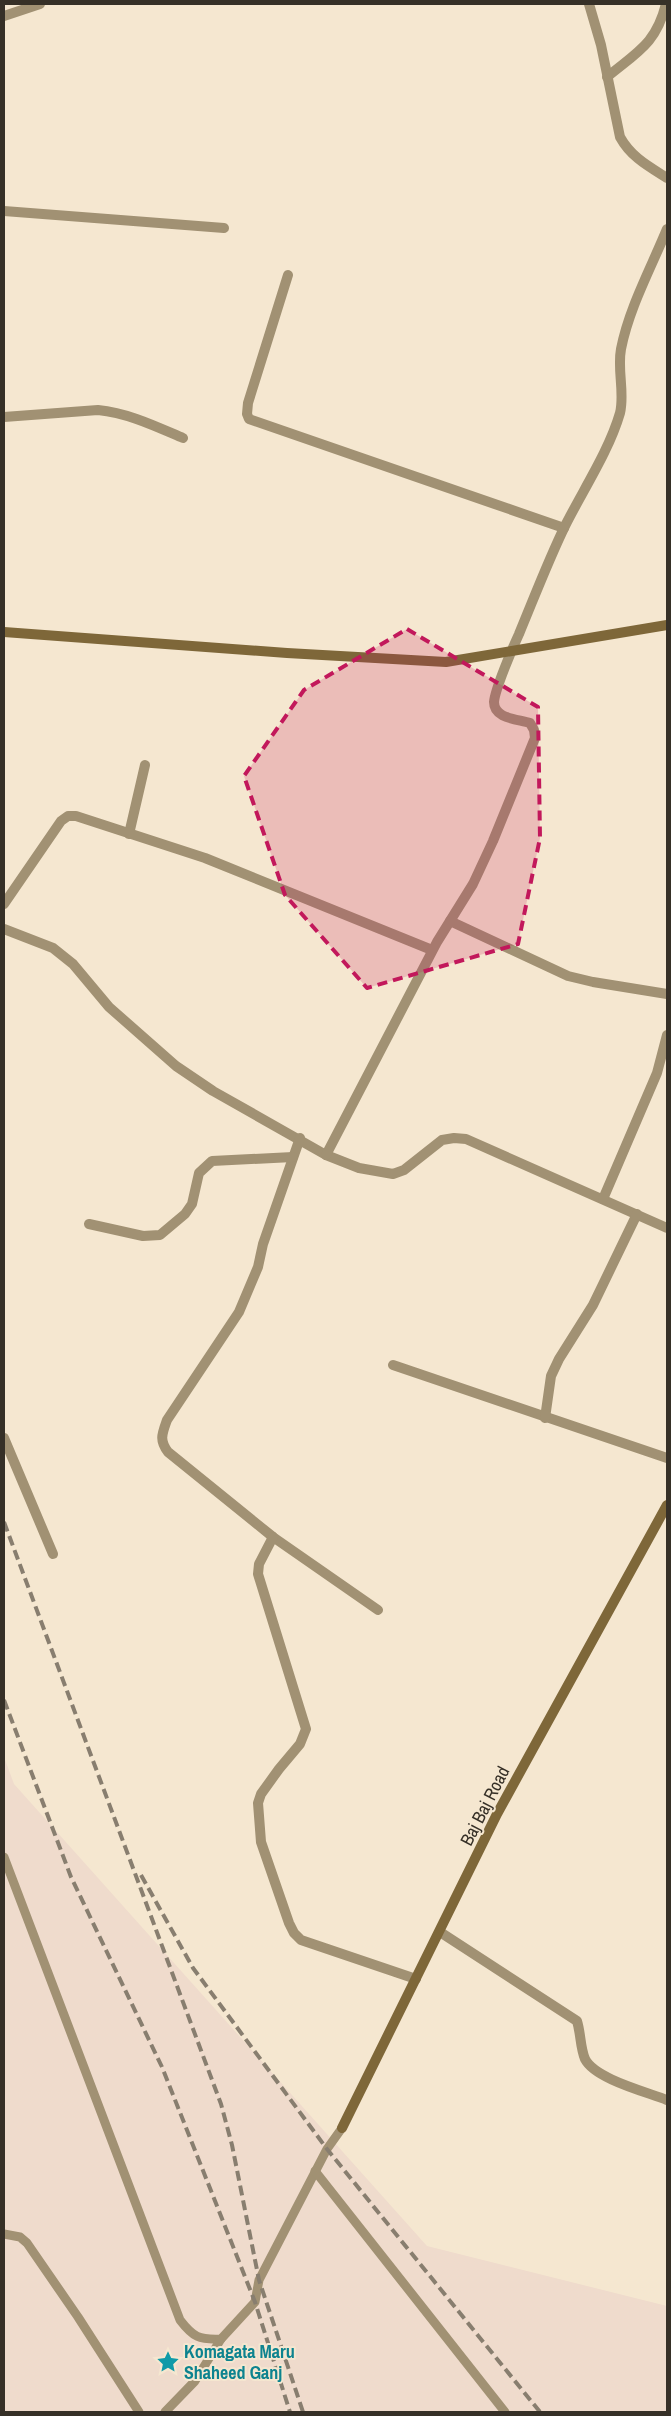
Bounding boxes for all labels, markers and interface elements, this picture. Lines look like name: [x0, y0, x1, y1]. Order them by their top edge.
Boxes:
street label: Baj Baj Road: [454, 1762, 515, 1850]
place label: Komagata Maru Shaheed Ganj: [184, 2339, 295, 2385]
place icon: Komagata Maru Shaheed Ganj: [155, 2349, 181, 2375]

